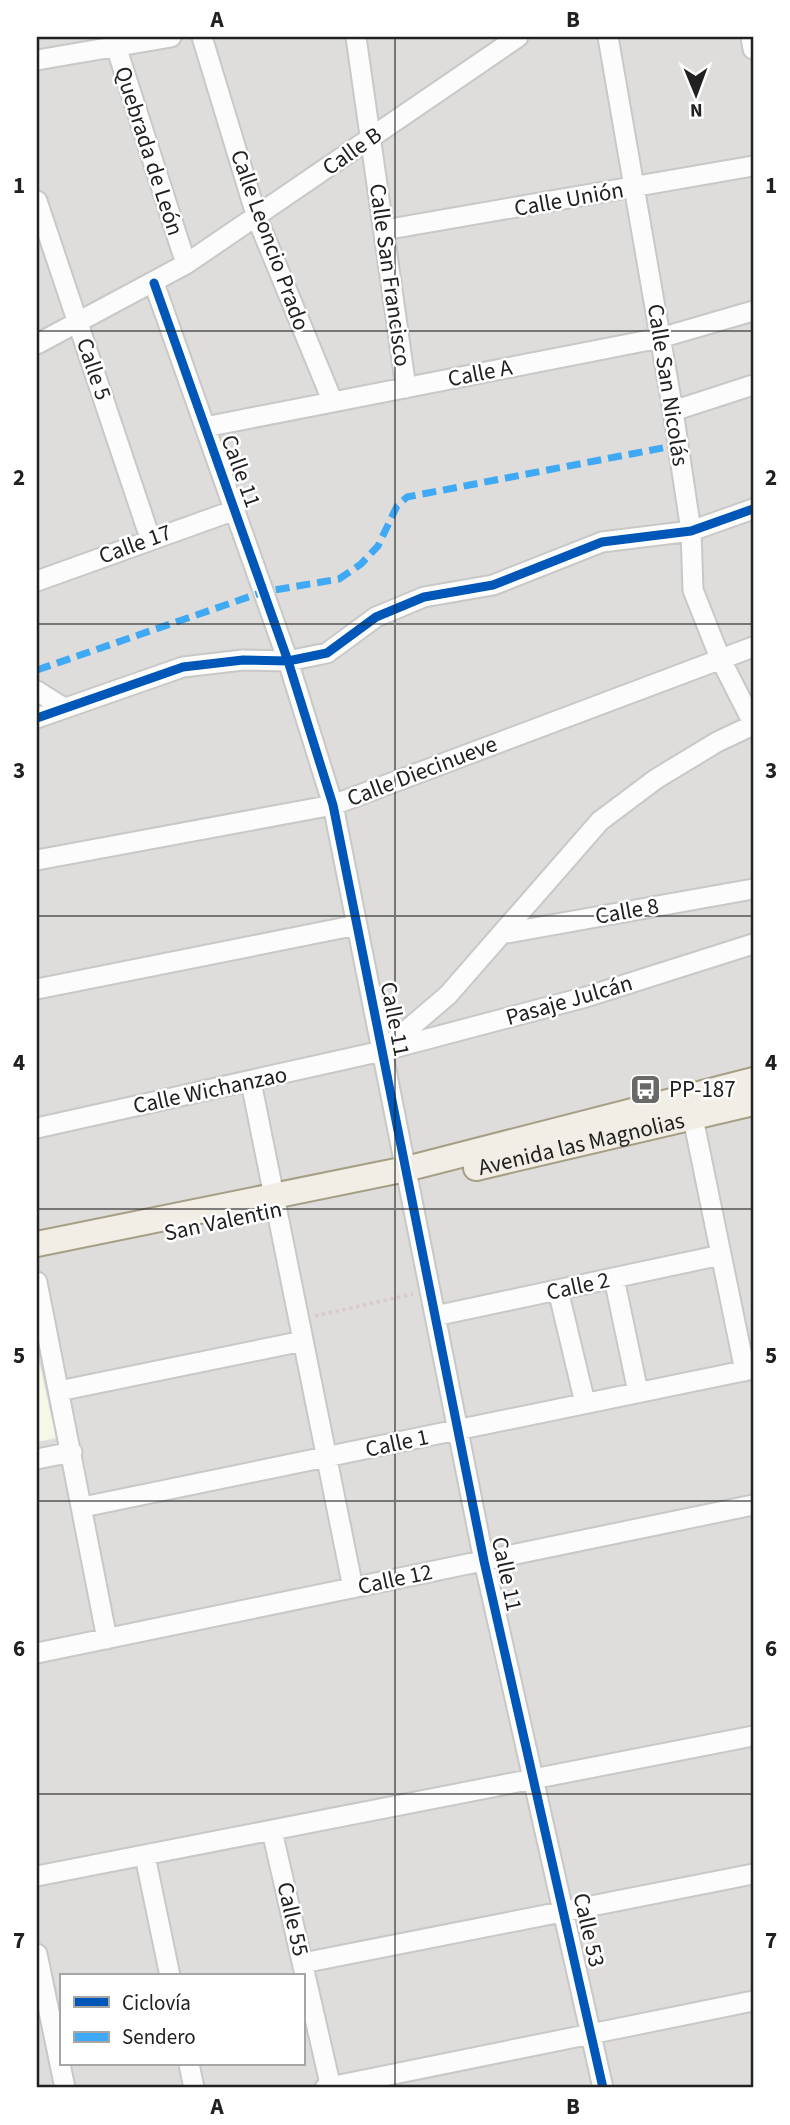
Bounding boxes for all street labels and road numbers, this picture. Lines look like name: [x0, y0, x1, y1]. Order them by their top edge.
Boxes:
street label: Quebrada de León: [106, 62, 192, 240]
street label: Calle B: [316, 119, 388, 183]
street label: Calle Leoncio Prado: [222, 145, 318, 335]
street label: Calle Unión: [512, 173, 626, 225]
street label: Calle San Francisco: [361, 181, 419, 369]
street label: Calle San Nicolás: [639, 302, 697, 468]
street label: Calle 5: [68, 333, 120, 405]
street label: Calle A: [445, 351, 516, 395]
street label: Calle 11: [213, 430, 269, 512]
street label: Calle 17: [94, 516, 176, 572]
street label: Calle Diecinueve: [342, 727, 502, 815]
street label: Calle 8: [593, 889, 661, 933]
street label: Pasaje Julcán: [502, 966, 636, 1034]
street label: Calle 11: [372, 979, 418, 1059]
street label: Calle Wichanzao: [130, 1058, 290, 1122]
street label: Avenida las Magnolias: [475, 1103, 688, 1184]
street label: San Valentin: [161, 1192, 285, 1250]
street label: Calle 2: [543, 1263, 613, 1309]
street label: Calle 1: [362, 1420, 432, 1466]
street label: Calle 11: [483, 1534, 531, 1614]
street label: Calle 12: [355, 1555, 435, 1603]
street label: Calle 55: [268, 1879, 318, 1959]
street label: Calle 53: [564, 1890, 614, 1970]

